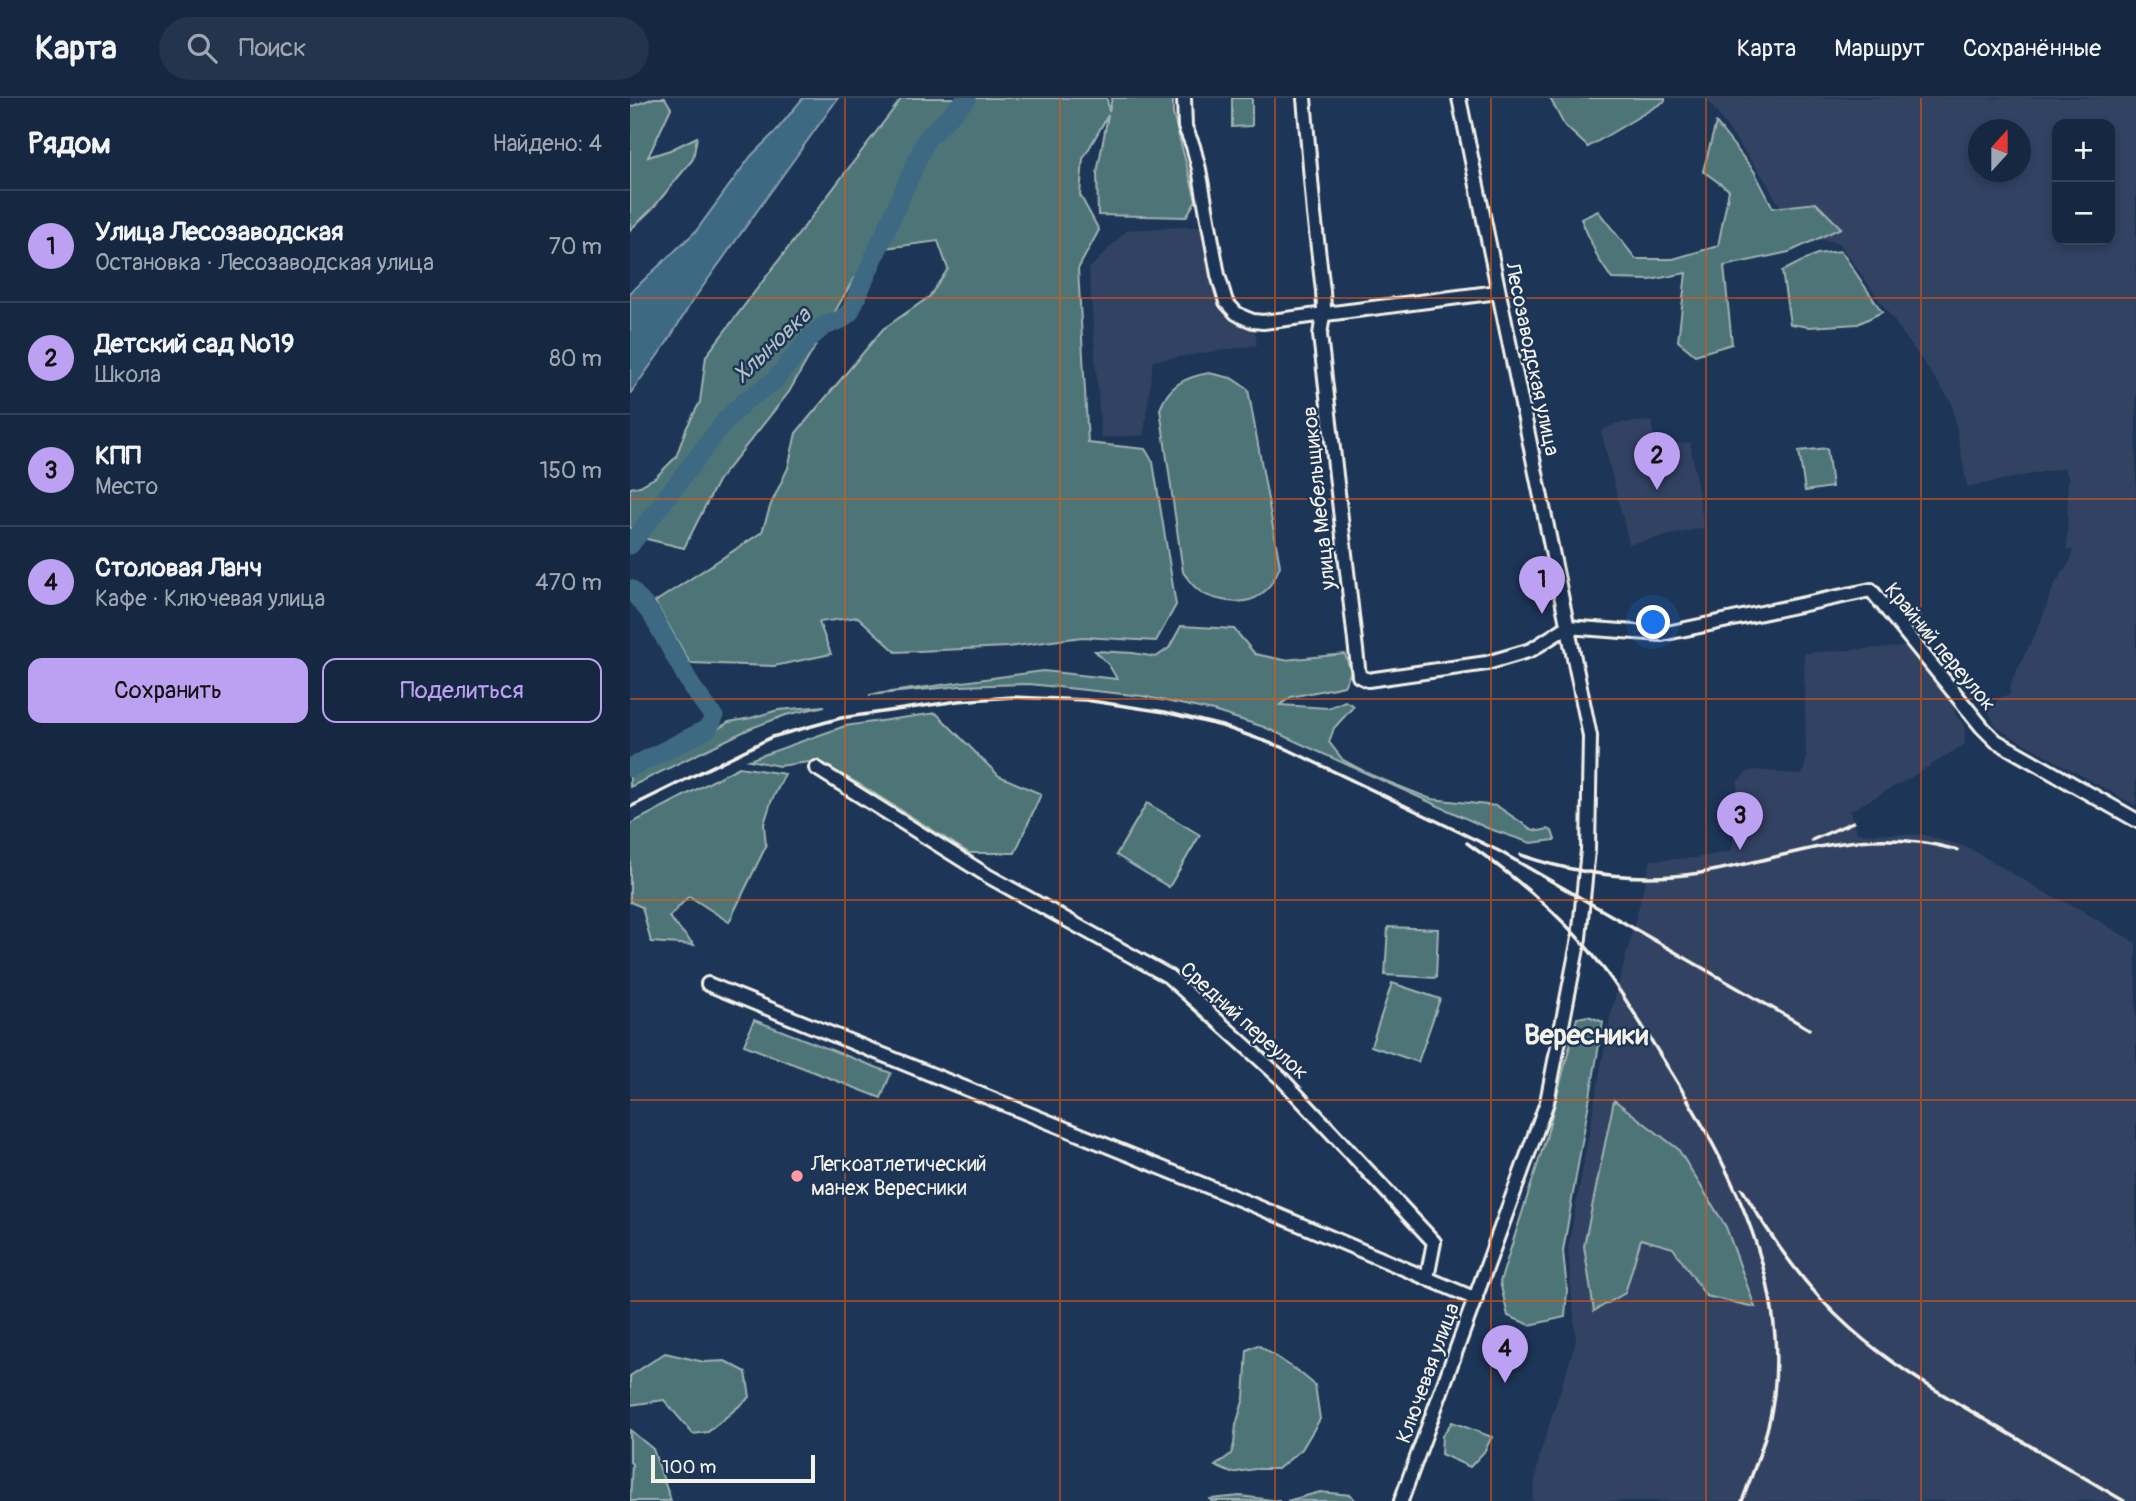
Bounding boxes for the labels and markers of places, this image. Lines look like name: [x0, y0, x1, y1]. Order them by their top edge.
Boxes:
pin: 2: [1634, 432, 1680, 490]
pin: 1: [1519, 556, 1565, 614]
pin: 3: [1717, 792, 1763, 850]
place label: Легкоатлетический манеж Вересники: [810, 1151, 987, 1202]
marker: Легкоатлетический манеж Вересники: [789, 1168, 805, 1184]
pin: 4: [1482, 1325, 1528, 1383]

